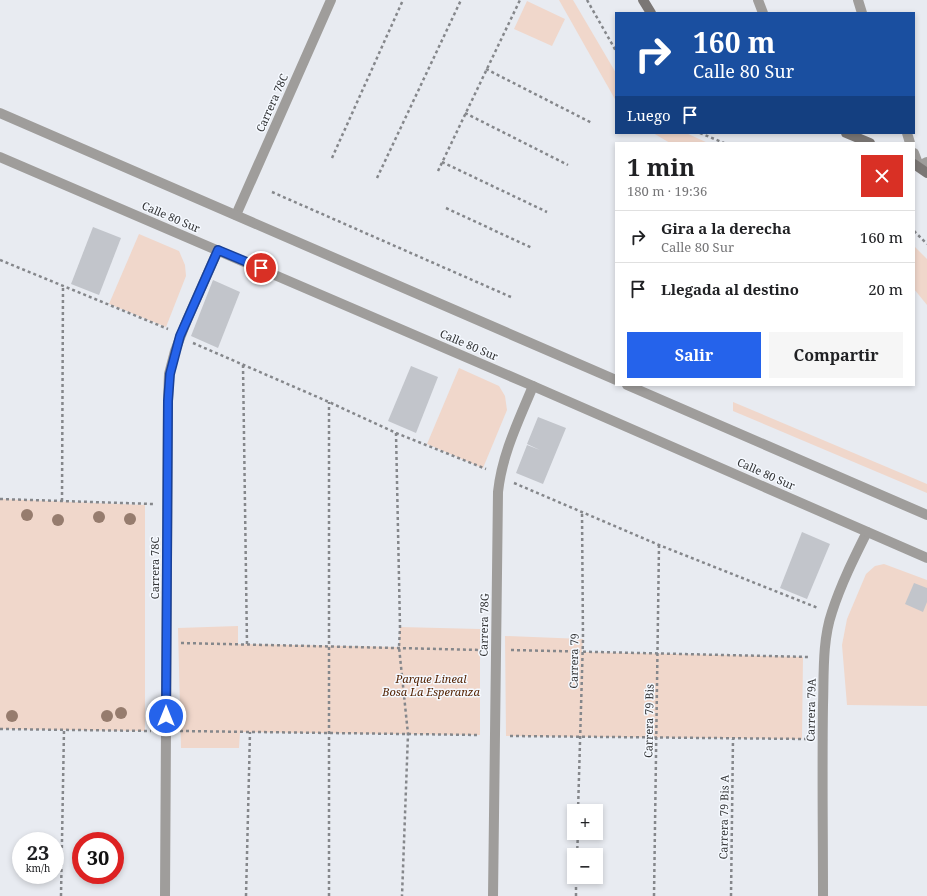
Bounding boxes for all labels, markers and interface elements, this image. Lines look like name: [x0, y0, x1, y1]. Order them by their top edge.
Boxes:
text: 160 m: [693, 23, 775, 61]
icon: right: [627, 28, 679, 80]
text: Calle 80 Sur: [693, 59, 794, 83]
street label: Carrera 78C: [252, 71, 291, 134]
icon: arrive: [679, 104, 701, 126]
text: Luego: [627, 105, 671, 125]
text: 1 min: [627, 150, 695, 183]
button: close: [861, 155, 903, 197]
text: 180 m · 19:36: [627, 182, 707, 200]
street label: Calle 80 Sur: [140, 198, 203, 236]
text: Gira a la derecha: [661, 218, 791, 238]
icon: right: [627, 226, 649, 248]
text: 160 m: [860, 227, 903, 247]
text: Calle 80 Sur: [661, 238, 734, 256]
pin: [244, 251, 278, 285]
icon: arrive: [250, 257, 272, 279]
icon: arrive: [627, 278, 649, 300]
text: Llegada al destino: [661, 279, 799, 299]
text: 20 m: [868, 279, 903, 299]
street label: Calle 80 Sur: [438, 326, 501, 364]
button: Salir: [627, 332, 761, 378]
button: Compartir: [769, 332, 903, 378]
street label: Calle 80 Sur: [735, 454, 798, 493]
street label: Carrera 78C: [147, 537, 162, 599]
street label: Carrera 78G: [475, 593, 492, 657]
street label: Carrera 79: [566, 633, 581, 689]
park label: Parque Lineal Bosa La Esperanza: [381, 671, 480, 699]
street label: Carrera 79A: [802, 678, 819, 742]
street label: Carrera 79 Bis: [640, 684, 657, 758]
position arrow: [145, 695, 187, 737]
street label: Carrera 79 Bis A: [715, 774, 732, 859]
map controls: [567, 804, 603, 884]
button: +: [567, 804, 603, 840]
speed limit sign: 30: [72, 832, 124, 884]
text: 23: [27, 839, 49, 866]
button: −: [567, 848, 603, 884]
text: km/h: [26, 861, 50, 875]

